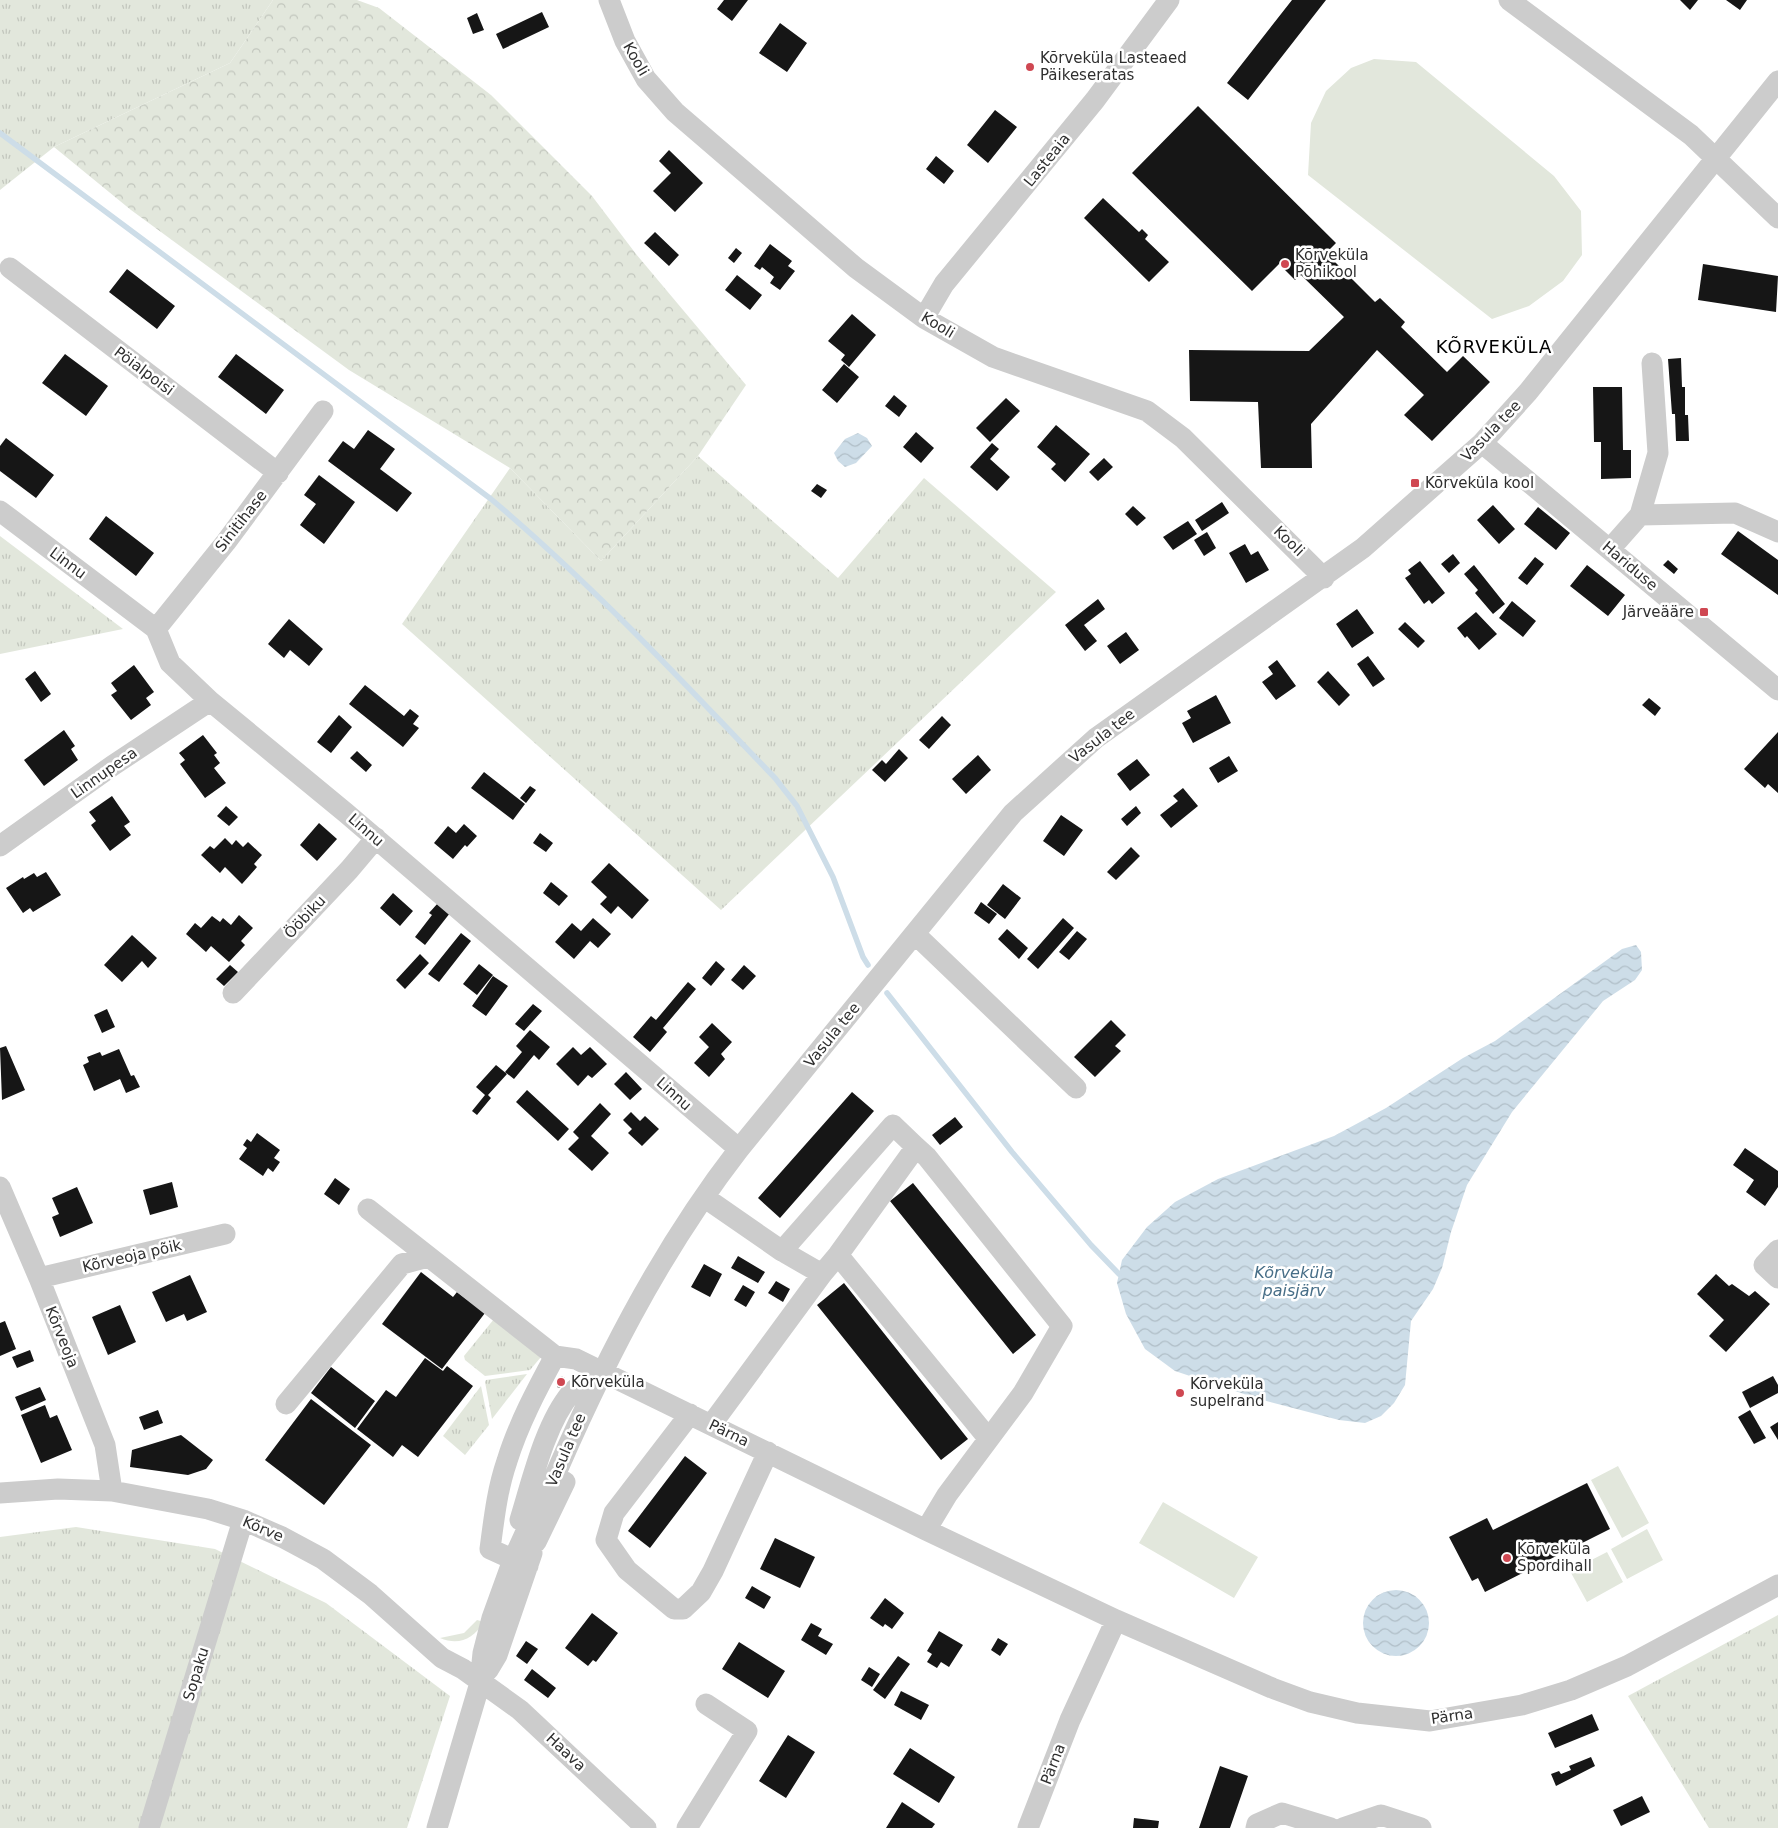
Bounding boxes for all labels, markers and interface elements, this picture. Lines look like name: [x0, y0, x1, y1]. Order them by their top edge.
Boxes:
street label: Kooli: [619, 39, 653, 79]
place label: Kõrveküla Lasteaed Päikeseratas: [1040, 49, 1187, 84]
marker: Kõrveküla Lasteaed Päikeseratas: [1024, 61, 1036, 73]
street label: Lasteaia: [1020, 130, 1074, 190]
place label: Kõrveküla Põhikool: [1295, 246, 1369, 281]
marker: Kõrveküla Põhikool: [1279, 258, 1291, 270]
street label: Kooli: [918, 308, 958, 342]
district label: KÕRVEKÜLA: [1436, 336, 1552, 357]
street label: Pöialpoisi: [111, 343, 177, 399]
street label: Vasula tee: [1457, 397, 1525, 465]
place label: Kõrveküla kool: [1425, 474, 1534, 492]
marker: Kõrveküla kool: [1409, 477, 1421, 489]
street label: Sinitihase: [211, 487, 271, 555]
street label: Kooli: [1270, 522, 1308, 560]
street label: Hariduse: [1599, 538, 1661, 594]
street label: Linnu: [46, 543, 90, 583]
place label: Järveääre: [1622, 603, 1694, 621]
marker: Järveääre: [1698, 606, 1710, 618]
street label: Vasula tee: [1066, 705, 1138, 767]
street label: Linnupesa: [67, 744, 141, 802]
street label: Linnu: [345, 810, 387, 850]
street label: Ööbiku: [280, 891, 329, 942]
street label: Vasula tee: [800, 999, 864, 1071]
street label: Linnu: [653, 1074, 695, 1114]
street label: Kõrveoja põik: [81, 1236, 184, 1276]
water label: Kõrveküla paisjärv: [1254, 1263, 1334, 1300]
street label: Kõrveoja: [41, 1303, 83, 1371]
place label: Kõrveküla: [571, 1373, 645, 1391]
place label: Kõrveküla supelrand: [1190, 1375, 1265, 1410]
marker: Kõrveküla: [555, 1376, 567, 1388]
marker: Kõrveküla supelrand: [1174, 1387, 1186, 1399]
street label: Vasula tee: [542, 1411, 590, 1489]
street label: Pärna: [706, 1416, 752, 1450]
street label: Kõrve: [240, 1512, 286, 1546]
place label: Kõrveküla Spordihall: [1517, 1540, 1592, 1575]
marker: Kõrveküla Spordihall: [1501, 1552, 1513, 1564]
street label: Sopaku: [179, 1645, 213, 1703]
street label: Pärna: [1430, 1704, 1474, 1728]
street label: Haava: [542, 1729, 590, 1775]
street label: Pärna: [1037, 1741, 1069, 1787]

